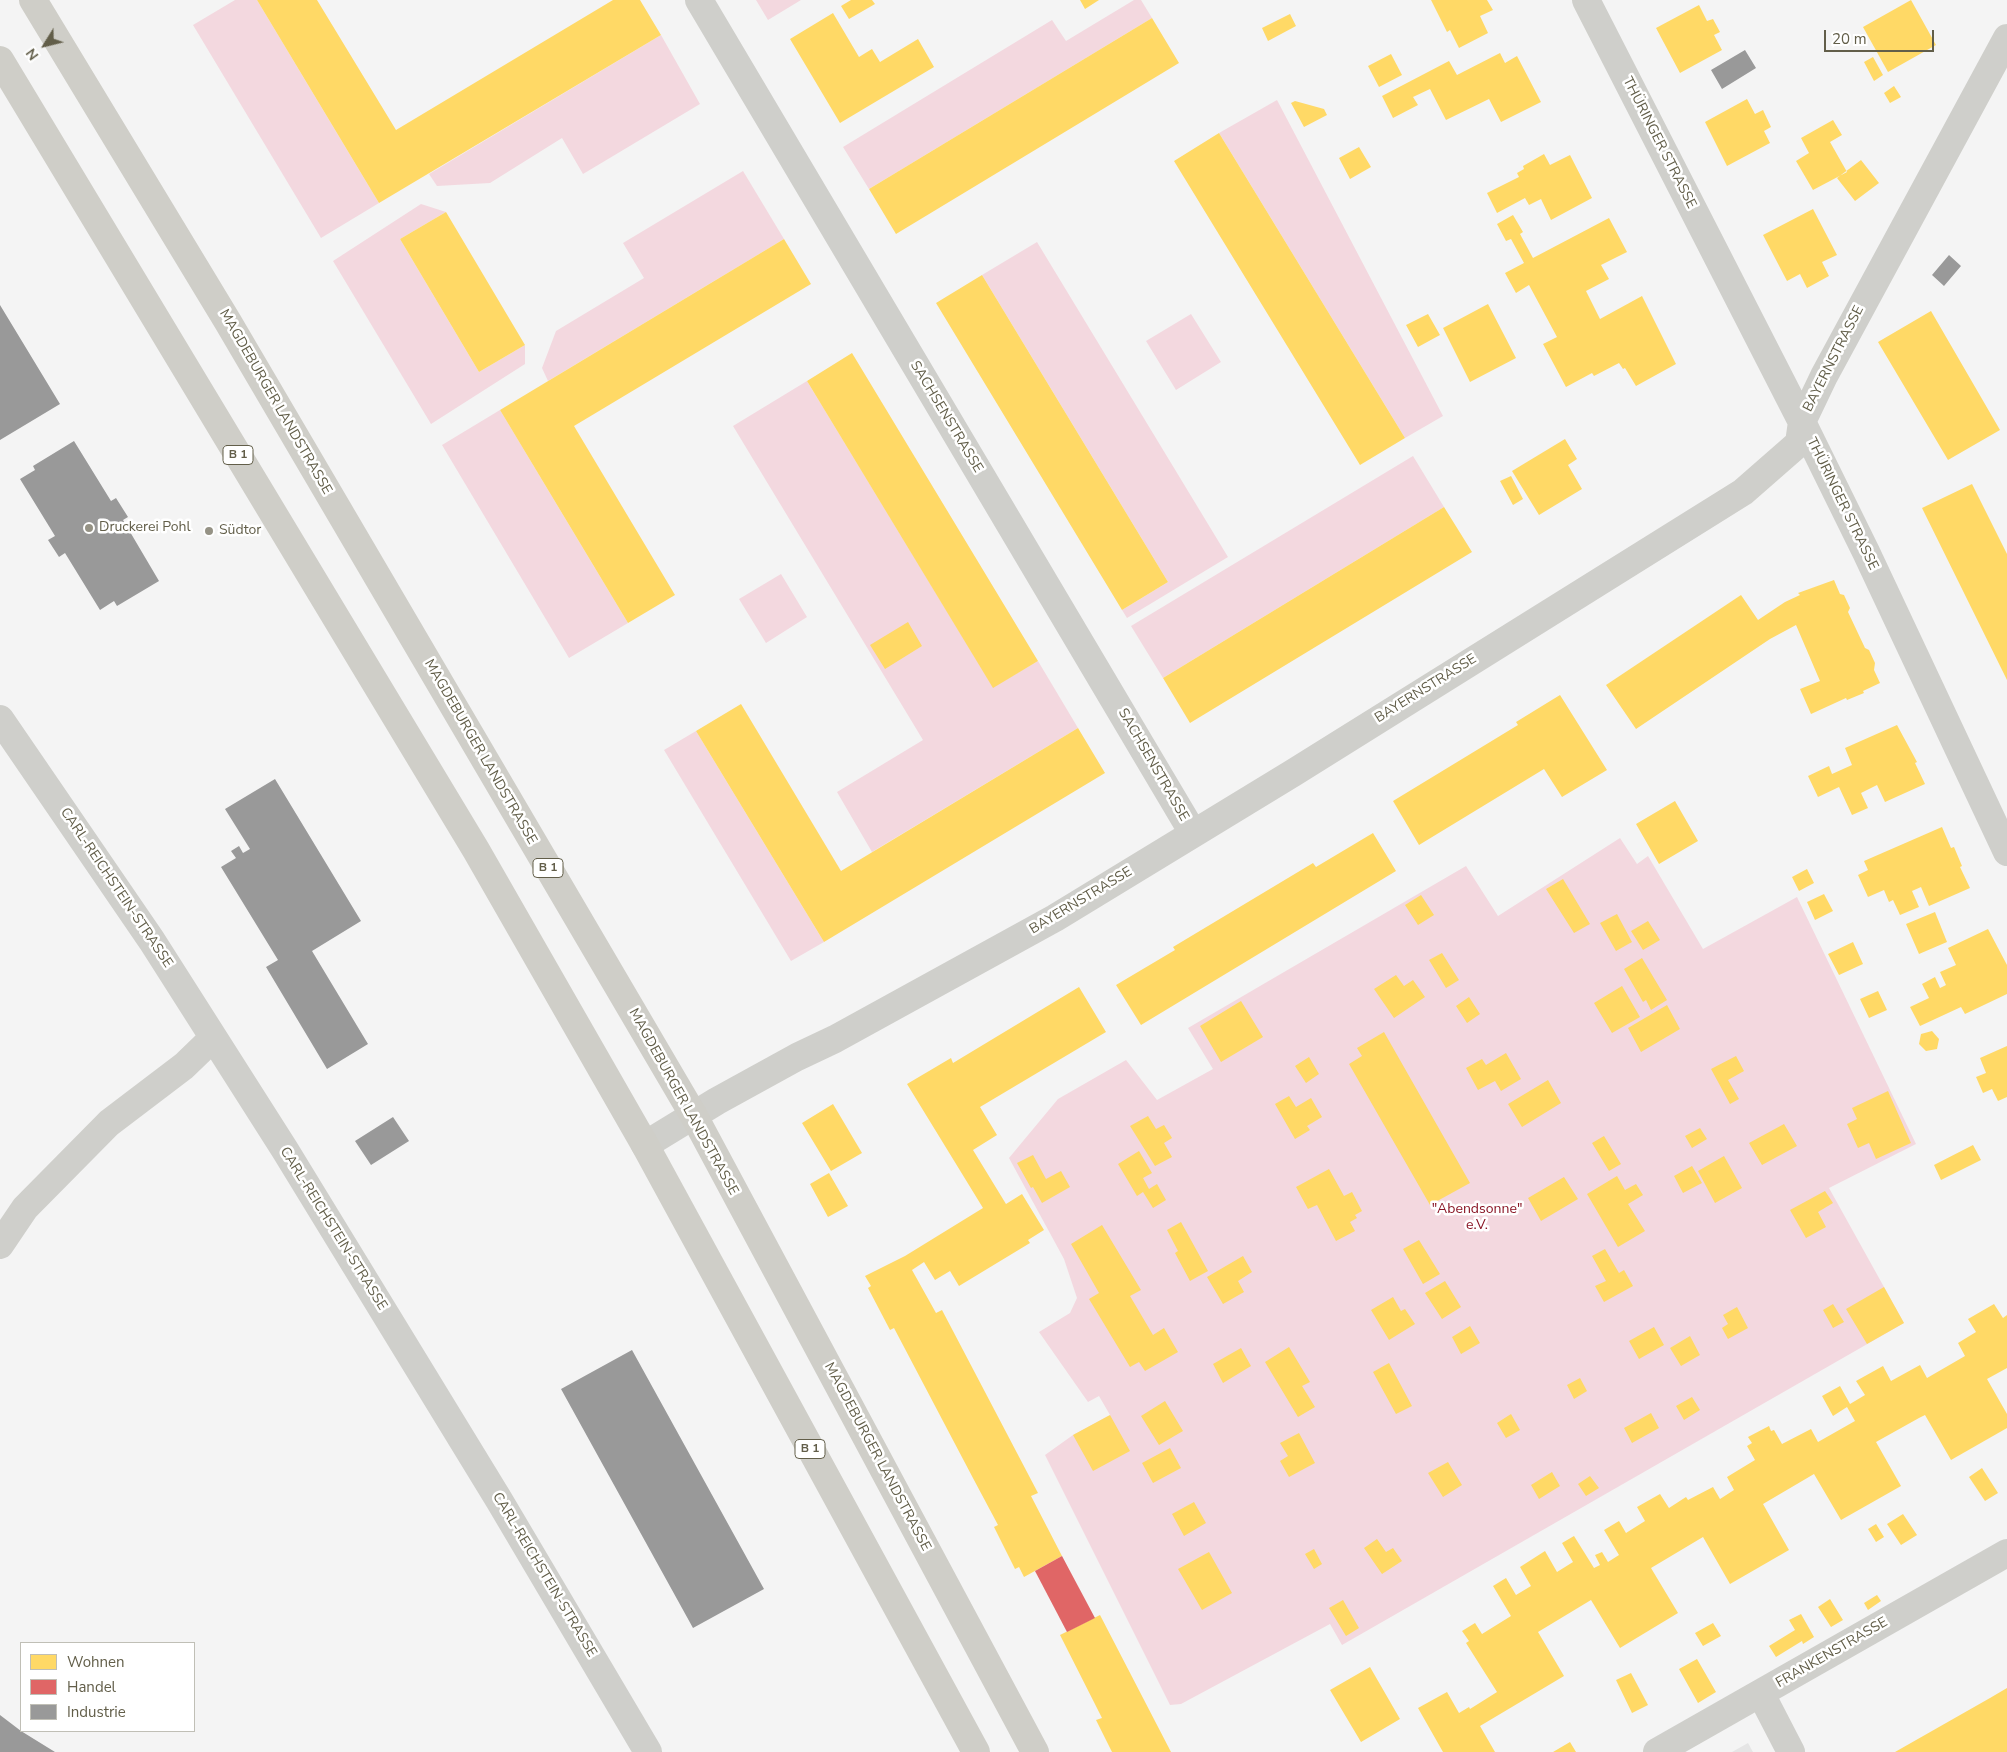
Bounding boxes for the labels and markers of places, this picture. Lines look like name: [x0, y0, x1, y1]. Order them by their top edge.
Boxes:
place label: Druckerei Pohl: [99, 520, 191, 536]
marker: Druckerei Pohl: [83, 522, 95, 534]
place label: Südtor: [219, 523, 261, 539]
marker: Südtor: [203, 525, 215, 537]

